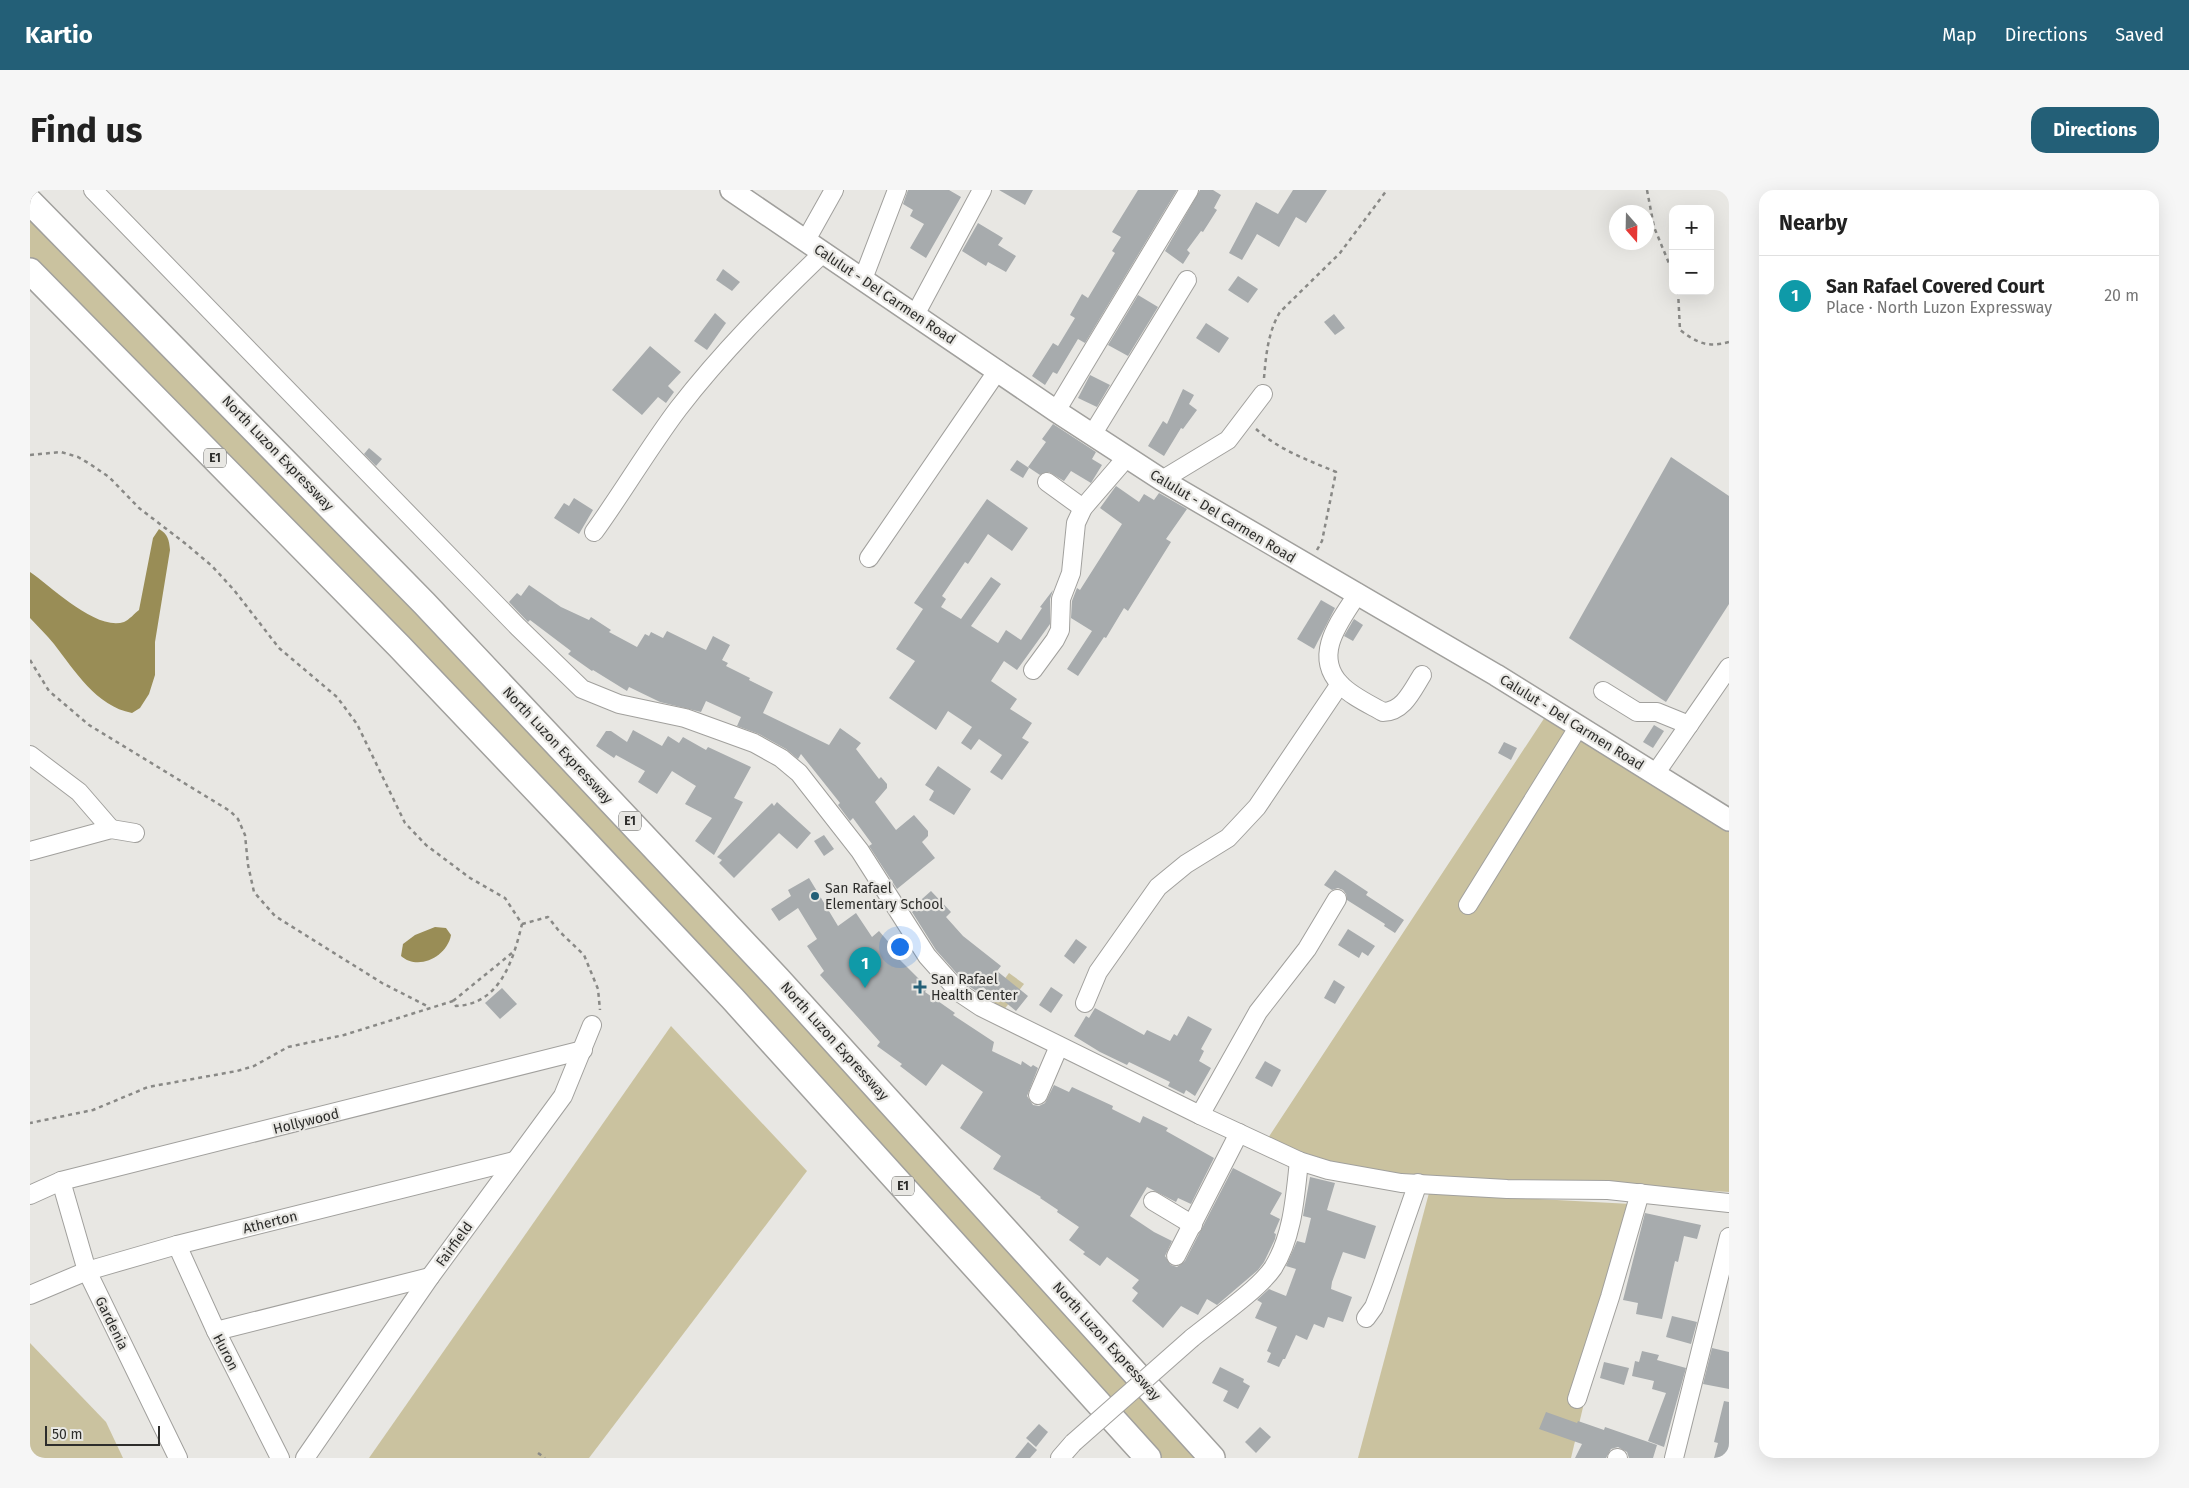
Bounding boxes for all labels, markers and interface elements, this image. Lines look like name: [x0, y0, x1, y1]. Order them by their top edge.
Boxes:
text: Kartio: [25, 21, 93, 49]
text: Map: [1942, 24, 1977, 46]
text: Directions: [2005, 24, 2087, 46]
text: Saved: [2115, 24, 2164, 46]
button: Directions: [2031, 107, 2159, 153]
text: Find us: [30, 109, 142, 151]
north arrow: [1609, 205, 1654, 250]
map controls: [1669, 205, 1714, 295]
button: +: [1669, 205, 1714, 250]
text: Nearby: [1779, 210, 1847, 236]
street label: Calulut - Del Carmen Road: [811, 241, 959, 348]
button: −: [1669, 250, 1714, 295]
text: San Rafael Covered Court: [1826, 275, 2045, 298]
text: 1: [1791, 286, 1799, 305]
text: 20 m: [2104, 286, 2139, 305]
text: Place · North Luzon Expressway: [1826, 298, 2052, 317]
street label: North Luzon Expressway: [218, 392, 337, 514]
road number: E1: [204, 448, 226, 468]
street label: Calulut - Del Carmen Road: [1147, 466, 1299, 567]
street label: Calulut - Del Carmen Road: [1497, 671, 1647, 774]
street label: North Luzon Expressway: [499, 683, 616, 807]
road number: E1: [619, 812, 641, 830]
place label: San Rafael Elementary School: [825, 880, 943, 913]
marker: San Rafael Elementary School: [809, 890, 821, 902]
your location: [887, 934, 913, 960]
pin: 1: [849, 947, 881, 988]
place label: San Rafael Health Center: [931, 971, 1018, 1004]
street label: North Luzon Expressway: [777, 979, 892, 1104]
marker: San Rafael Health Center: [913, 980, 927, 994]
street label: Hollywood: [271, 1105, 341, 1138]
road number: E1: [892, 1176, 914, 1196]
street label: Atherton: [241, 1208, 299, 1237]
street label: Fairfield: [433, 1219, 476, 1270]
street label: North Luzon Expressway: [1049, 1279, 1164, 1404]
street label: Gardenia: [91, 1294, 132, 1353]
street label: Huron: [209, 1331, 242, 1373]
scale bar: [45, 1423, 160, 1446]
text: 50 m: [52, 1426, 83, 1443]

